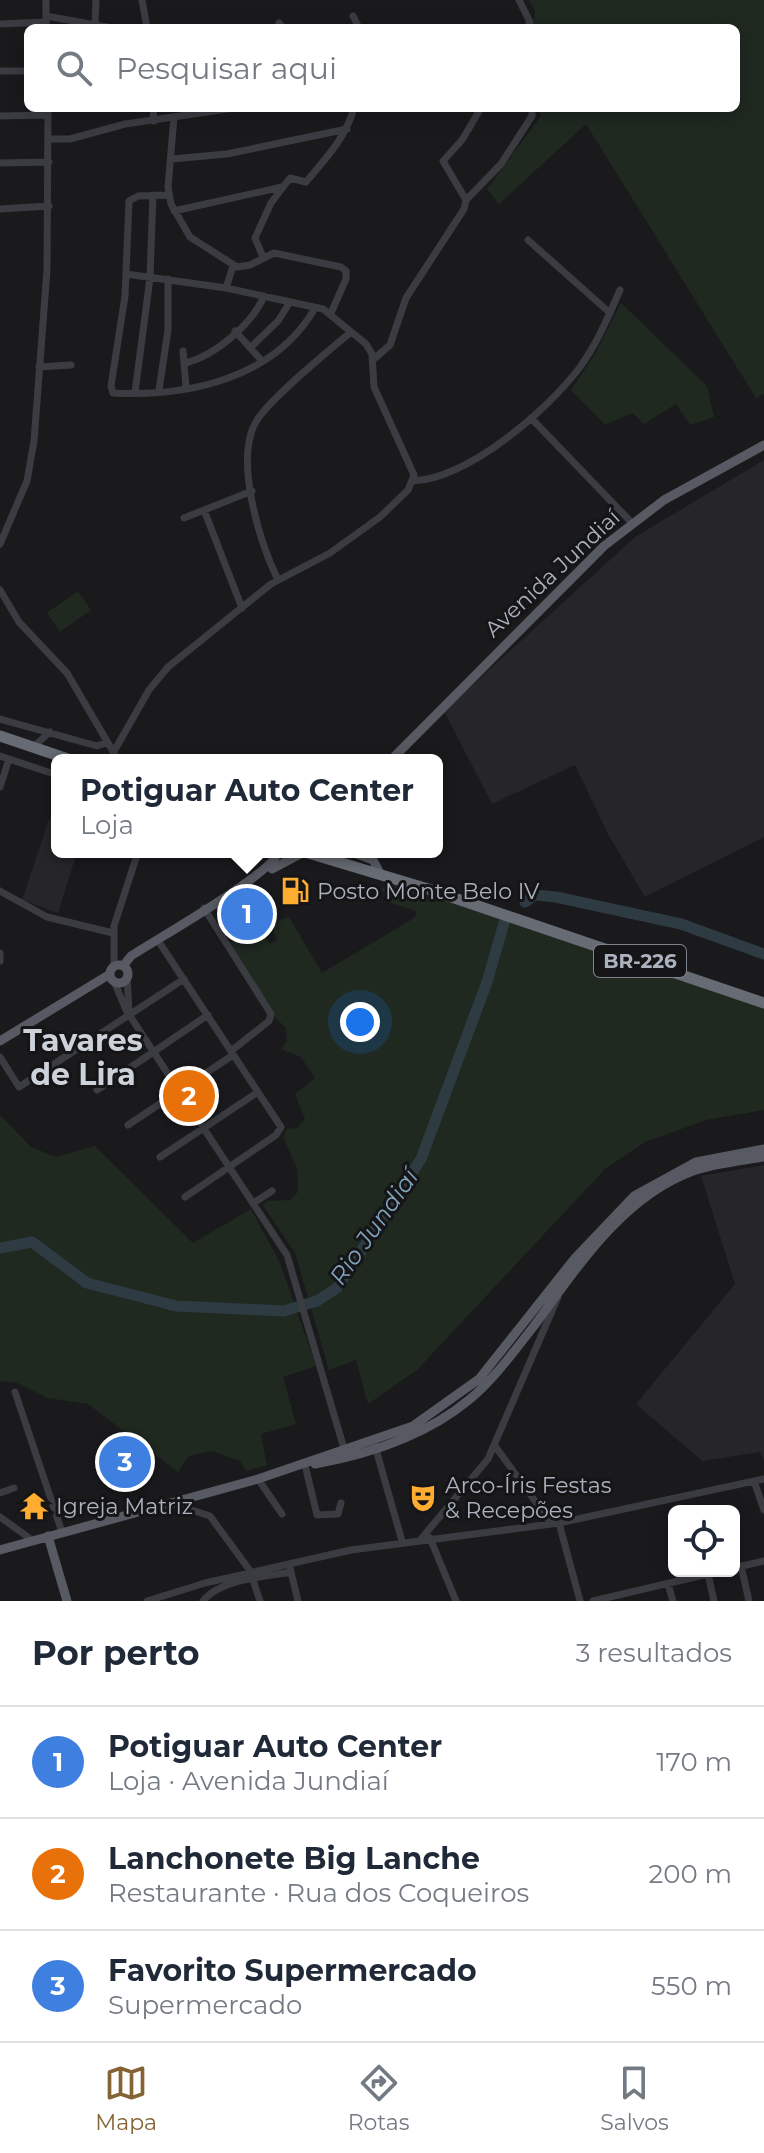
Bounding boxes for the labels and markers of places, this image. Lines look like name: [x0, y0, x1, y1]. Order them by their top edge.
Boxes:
fuel station icon: Posto Monte Belo IV: [280, 876, 310, 906]
place label: Posto Monte Belo IV: [317, 878, 540, 905]
pin: 1: [221, 884, 273, 944]
pin: 2: [163, 1066, 215, 1126]
pin: 3: [99, 1432, 151, 1492]
place label: Arco-Íris Festas & Recepões: [445, 1472, 612, 1524]
theatre icon: Arco-Íris Festas & Recepões: [408, 1483, 438, 1513]
temple icon: Igreja Matriz: [19, 1491, 49, 1521]
place label: Igreja Matriz: [56, 1493, 193, 1520]

